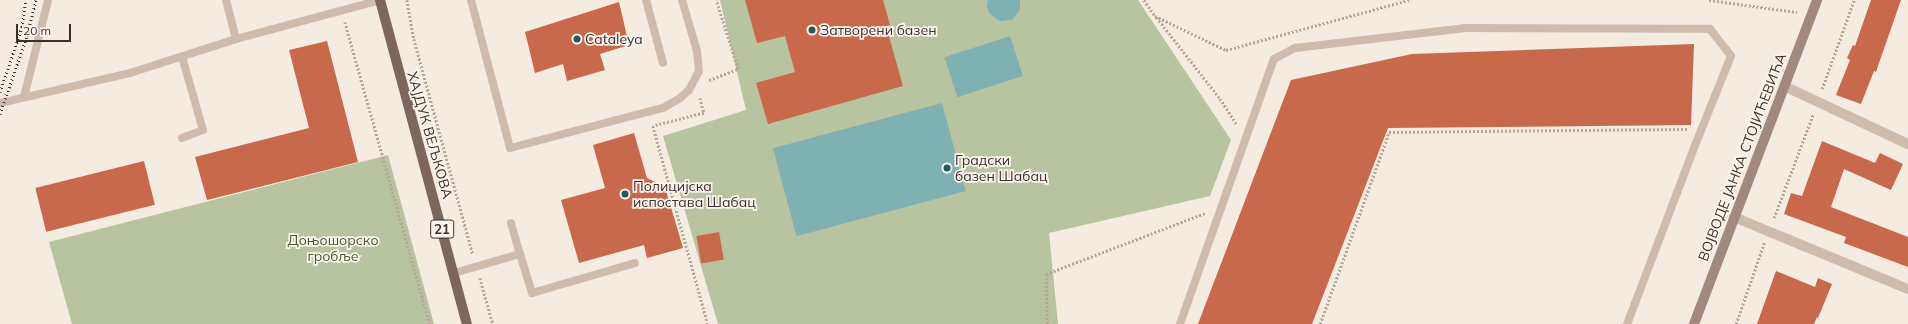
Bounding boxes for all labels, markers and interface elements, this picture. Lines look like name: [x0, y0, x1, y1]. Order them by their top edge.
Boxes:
scale bar: [18, 16, 73, 42]
place label: Затворени базен: [820, 22, 937, 38]
text: 20 m: [23, 23, 51, 38]
marker: Затворени базен: [807, 25, 817, 35]
place label: Cataleya: [585, 31, 643, 47]
marker: Cataleya: [572, 34, 582, 44]
street label: ВОЈВОДЕ ЈАНКА СТОЈИЋЕВИЋА: [1694, 51, 1790, 263]
street label: ХАЈДУК ВЕЉКОВА: [404, 70, 456, 200]
place label: Градски базен Шабац: [955, 152, 1048, 184]
marker: Градски базен Шабац: [942, 163, 952, 173]
place label: Полицијска испостава Шабац: [633, 178, 756, 210]
marker: Полицијска испостава Шабац: [620, 189, 630, 199]
road number: 21: [430, 218, 454, 240]
park label: Доњошорско гробље: [287, 232, 379, 264]

